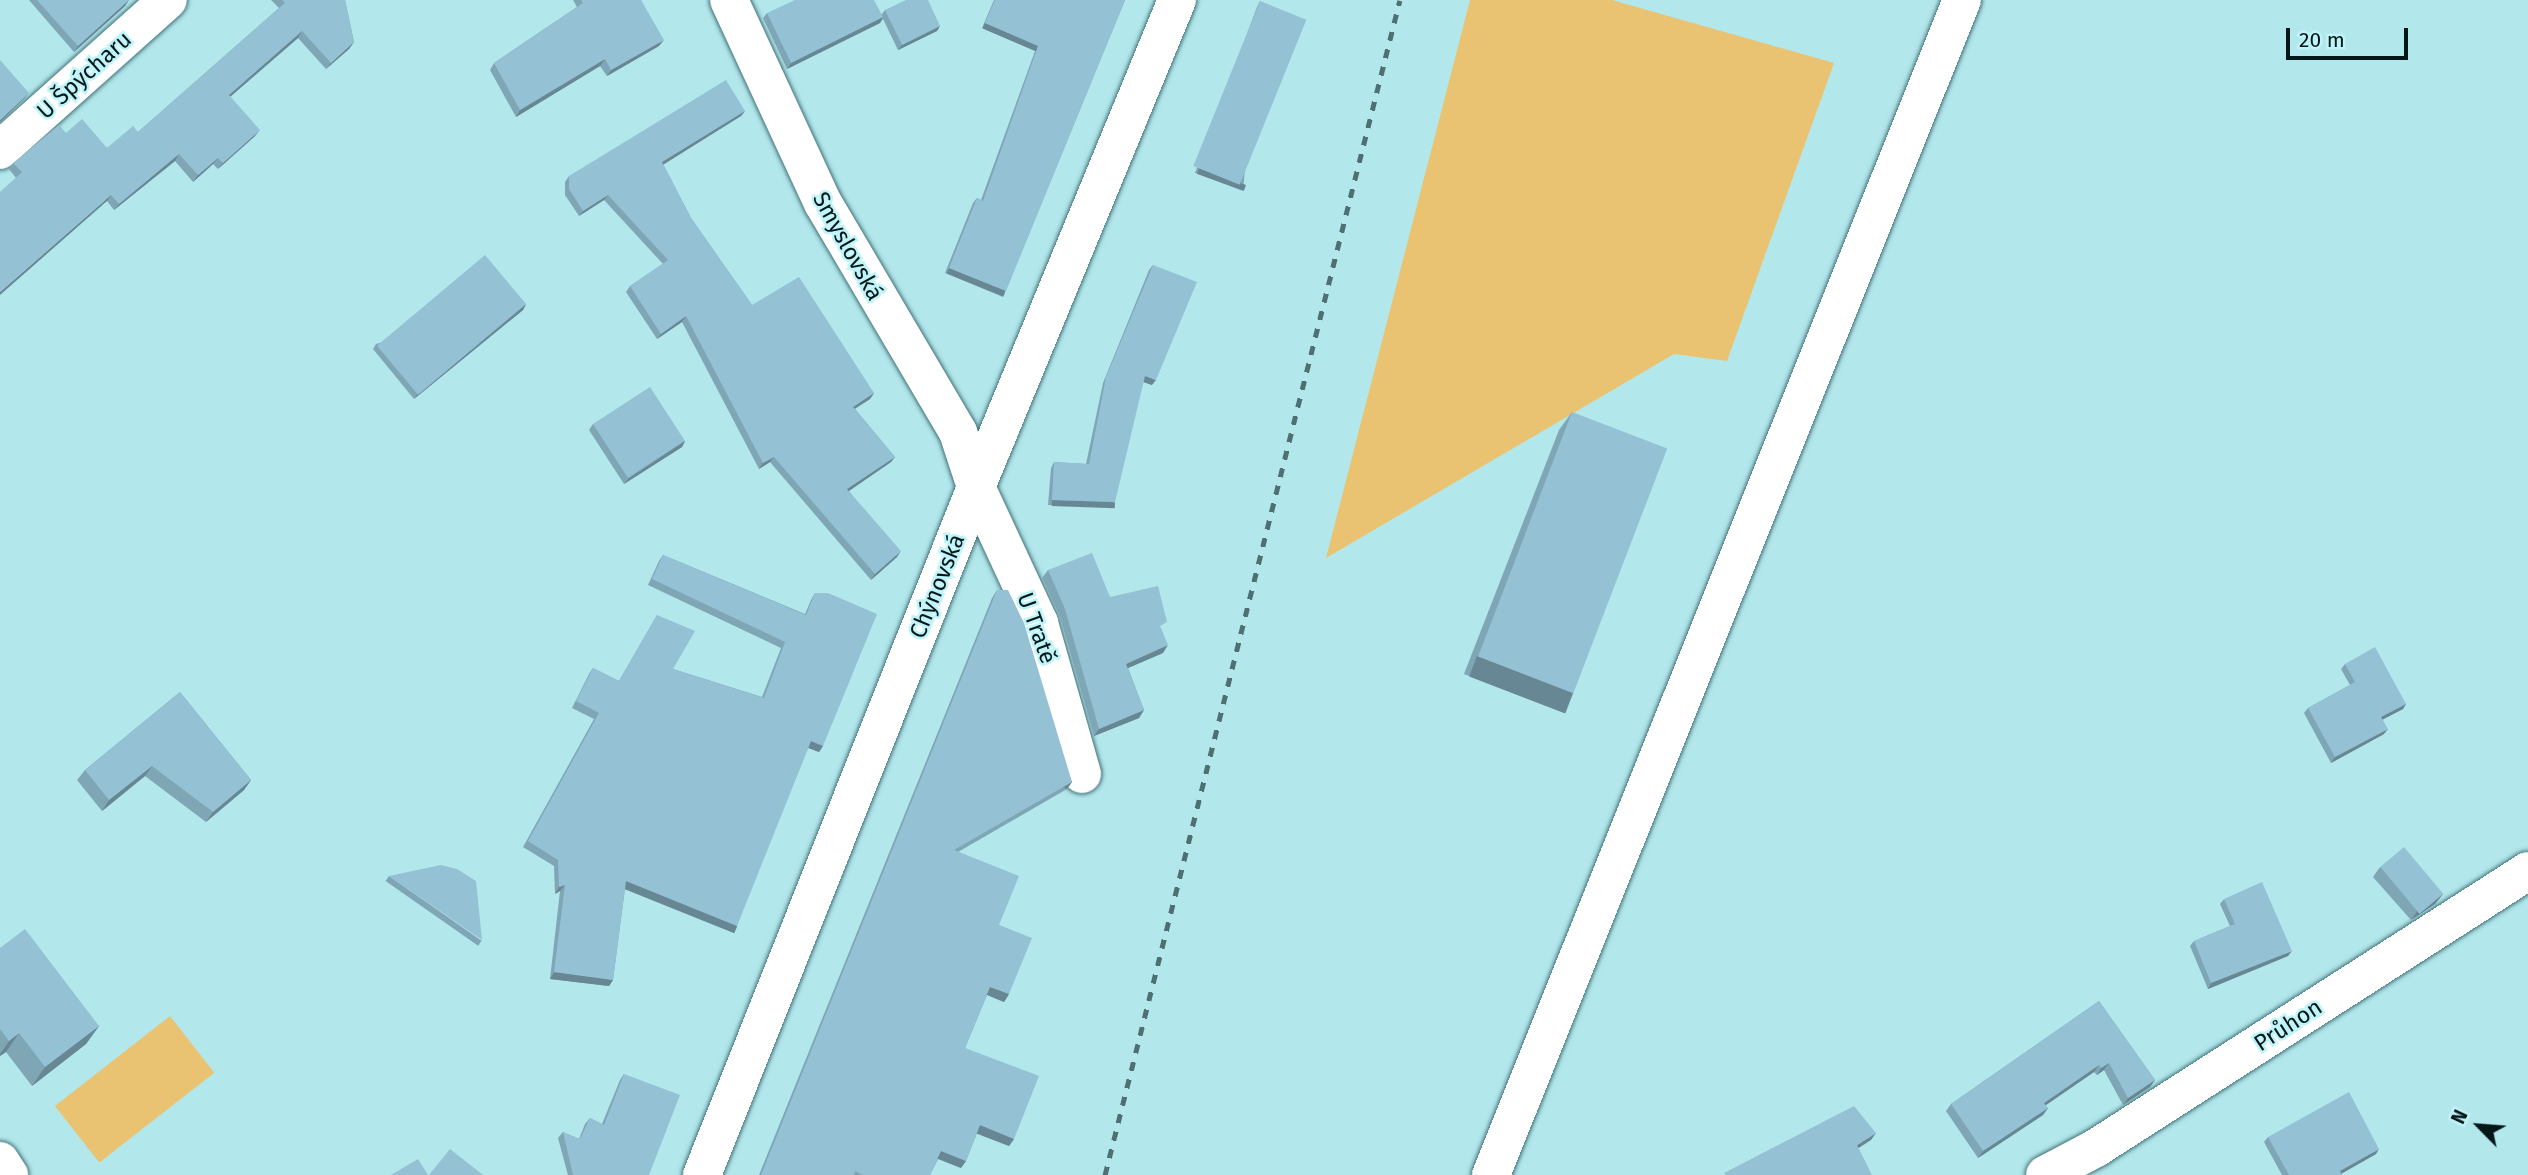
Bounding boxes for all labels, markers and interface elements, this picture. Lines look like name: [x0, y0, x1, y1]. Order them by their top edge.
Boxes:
scale bar: [2290, 14, 2412, 58]
street label: U Špýcharu: [31, 25, 137, 125]
text: 20 m: [2299, 27, 2345, 53]
street label: Smyslovská: [807, 187, 889, 305]
street label: Chýnovská: [904, 530, 970, 642]
street label: U Tratě: [1011, 589, 1063, 667]
street label: Průhon: [2249, 993, 2327, 1057]
north arrow: [2444, 1091, 2514, 1161]
text: N: [2446, 1106, 2473, 1127]

